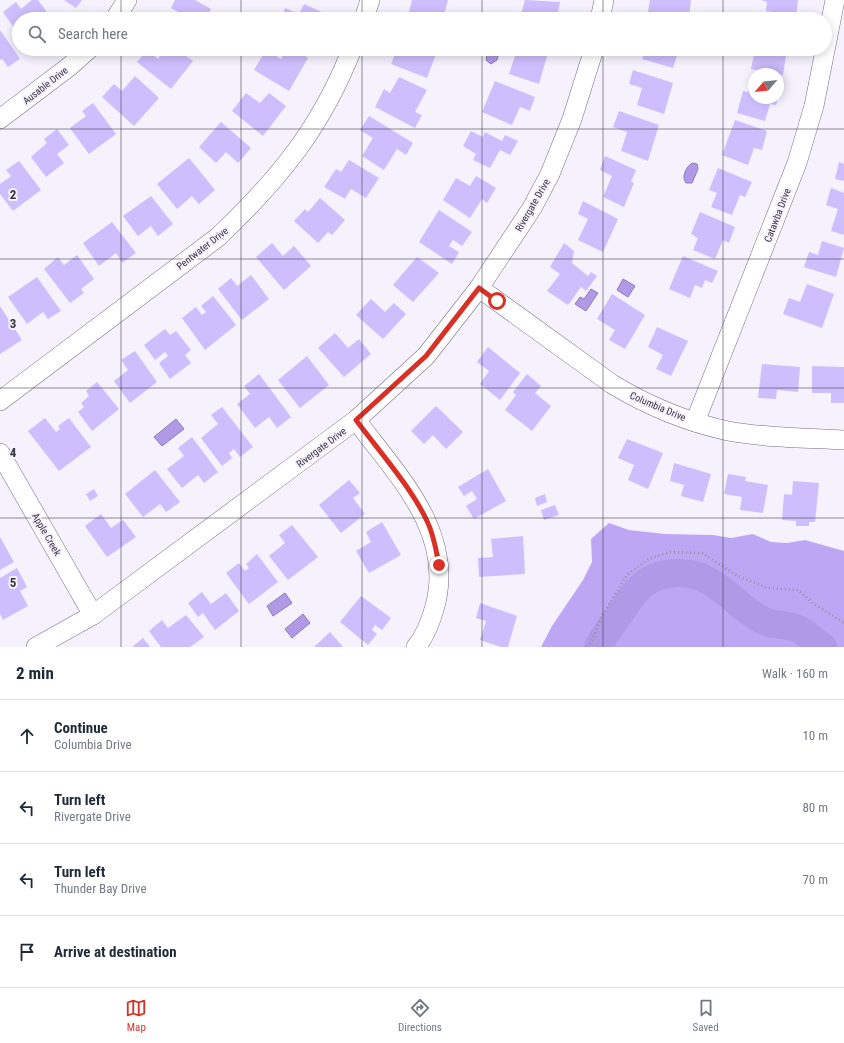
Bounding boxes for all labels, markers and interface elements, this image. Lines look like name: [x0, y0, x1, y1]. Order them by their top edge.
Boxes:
search box: [12, 12, 832, 56]
icon: search: [26, 23, 48, 45]
text: Search here: [58, 25, 128, 43]
street label: Ausable Drive: [21, 64, 70, 106]
north arrow: [748, 68, 784, 104]
street label: Rivergate Drive: [513, 177, 552, 234]
street label: Catawba Drive: [762, 186, 793, 244]
text: 2: [10, 187, 17, 202]
street label: Pentwater Drive: [174, 225, 230, 272]
route start: [488, 292, 506, 310]
text: 3: [10, 316, 16, 331]
street label: Columbia Drive: [628, 390, 688, 423]
street label: Rivergate Drive: [294, 425, 348, 470]
text: 4: [10, 445, 17, 460]
street label: Apple Creek: [30, 511, 63, 558]
route end: [430, 556, 448, 574]
text: 5: [10, 575, 17, 590]
text: 2 min: [16, 663, 54, 683]
text: Walk · 160 m: [762, 666, 828, 681]
text: Continue: [54, 719, 108, 737]
icon: ahead: [16, 725, 38, 747]
text: 10 m: [802, 728, 828, 743]
text: Columbia Drive: [54, 737, 132, 752]
text: Turn left: [54, 791, 105, 809]
icon: left: [16, 797, 38, 819]
text: 80 m: [802, 800, 828, 815]
text: Rivergate Drive: [54, 809, 131, 824]
text: Turn left: [54, 863, 105, 881]
icon: left: [16, 869, 38, 891]
text: 70 m: [802, 872, 828, 887]
text: Thunder Bay Drive: [54, 881, 147, 896]
icon: arrive: [16, 941, 38, 963]
text: Arrive at destination: [54, 943, 177, 961]
tab: Map: [125, 997, 147, 1034]
tab: Directions: [398, 997, 442, 1034]
tab: Saved: [693, 997, 719, 1034]

